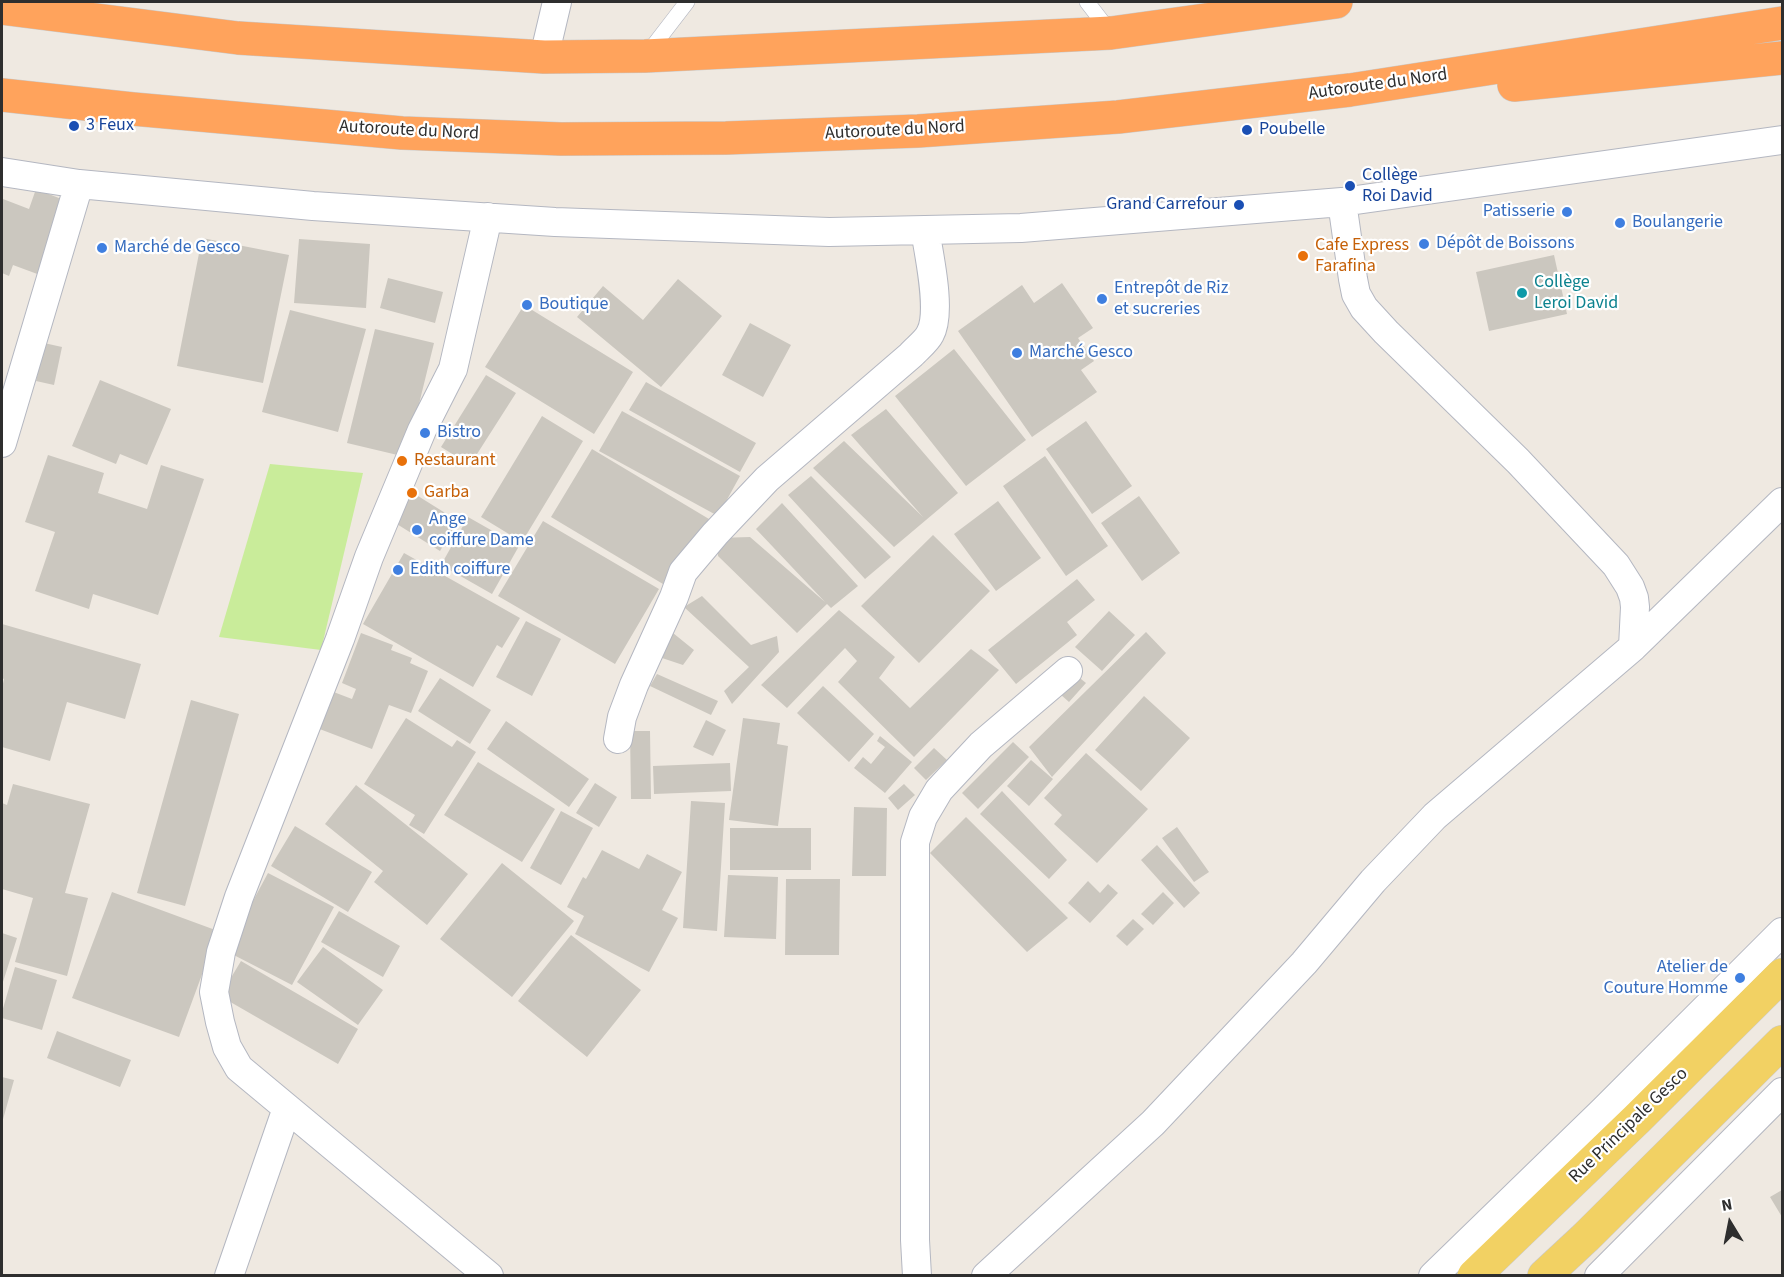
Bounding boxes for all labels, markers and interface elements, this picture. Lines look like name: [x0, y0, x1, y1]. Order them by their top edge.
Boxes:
street label: Autoroute du Nord: [1307, 65, 1449, 105]
place label: 3 Feux: [86, 115, 134, 137]
street label: Autoroute du Nord: [339, 117, 479, 145]
street label: Autoroute du Nord: [825, 117, 965, 145]
marker: 3 Feux: [67, 119, 81, 133]
place label: Poubelle: [1259, 119, 1325, 141]
marker: Poubelle: [1240, 123, 1254, 137]
place label: Collège Roi David: [1362, 165, 1433, 207]
marker: Collège Roi David: [1343, 179, 1357, 193]
place label: Grand Carrefour: [1106, 194, 1227, 216]
marker: Grand Carrefour: [1232, 198, 1246, 212]
place label: Patisserie: [1483, 201, 1555, 223]
marker: Patisserie: [1560, 205, 1574, 219]
place label: Boulangerie: [1632, 212, 1723, 234]
marker: Boulangerie: [1613, 216, 1627, 230]
place label: Dépôt de Boissons: [1436, 233, 1575, 255]
place label: Cafe Express Farafina: [1315, 235, 1409, 278]
place label: Marché de Gesco: [114, 237, 240, 259]
marker: Dépôt de Boissons: [1417, 237, 1431, 251]
marker: Marché de Gesco: [95, 241, 109, 255]
marker: Cafe Express Farafina: [1296, 249, 1310, 263]
place label: Collège Leroi David: [1534, 272, 1618, 314]
place label: Entrepôt de Riz et sucreries: [1114, 278, 1228, 320]
marker: Collège Leroi David: [1515, 286, 1529, 300]
marker: Entrepôt de Riz et sucreries: [1095, 292, 1109, 306]
place label: Boutique: [539, 294, 608, 316]
marker: Boutique: [520, 298, 534, 312]
place label: Marché Gesco: [1029, 342, 1133, 364]
marker: Marché Gesco: [1010, 346, 1024, 360]
place label: Bistro: [437, 422, 481, 444]
marker: Bistro: [418, 426, 432, 440]
place label: Restaurant: [414, 450, 496, 472]
marker: Restaurant: [395, 454, 409, 468]
place label: Garba: [424, 482, 469, 504]
marker: Garba: [405, 486, 419, 500]
place label: Ange coiffure Dame: [429, 509, 534, 552]
marker: Ange coiffure Dame: [410, 523, 424, 537]
place label: Edith coiffure: [410, 559, 510, 581]
marker: Edith coiffure: [391, 563, 405, 577]
place label: Atelier de Couture Homme: [1603, 957, 1728, 1000]
marker: Atelier de Couture Homme: [1733, 971, 1747, 985]
street label: Rue Principale Gesco: [1565, 1064, 1693, 1188]
north arrow: [1700, 1193, 1760, 1253]
text: N: [1720, 1194, 1734, 1217]

